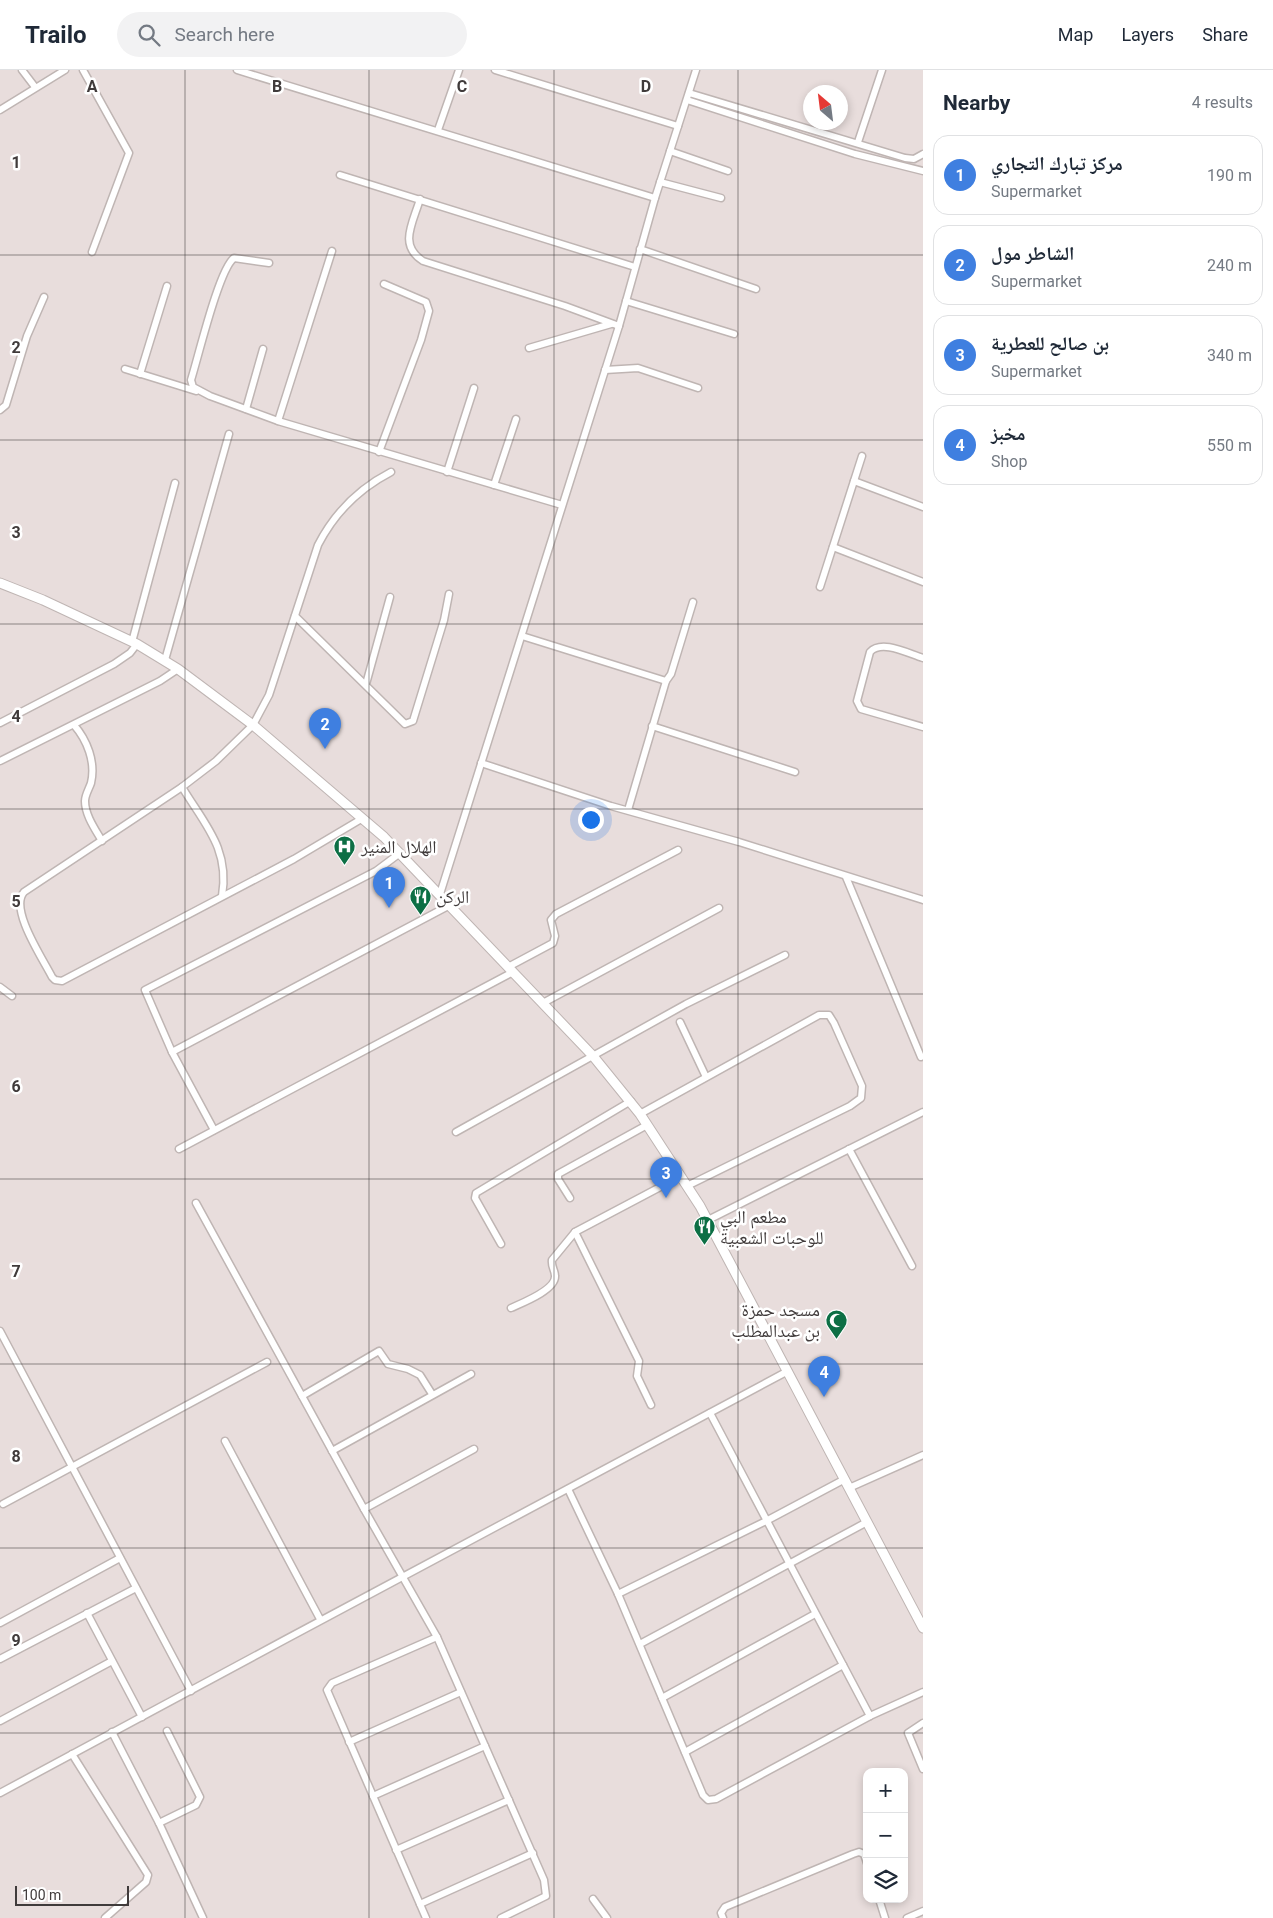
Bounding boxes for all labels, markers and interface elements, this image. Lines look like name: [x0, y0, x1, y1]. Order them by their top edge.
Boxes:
search box: [117, 12, 467, 57]
text: Trailo: [25, 21, 87, 49]
icon: search: [135, 21, 163, 49]
text: Search here: [175, 23, 275, 46]
text: Map: [1058, 24, 1093, 45]
text: Layers: [1121, 24, 1174, 45]
text: Share: [1202, 24, 1248, 45]
text: A: [87, 77, 98, 96]
text: B: [272, 77, 282, 96]
text: C: [457, 77, 467, 96]
text: D: [641, 77, 651, 96]
north arrow: [803, 85, 848, 130]
text: Nearby: [943, 91, 1010, 115]
text: 4 results: [1192, 93, 1253, 112]
text: مركز تبارك التجاري: [991, 152, 1123, 175]
text: 1: [11, 153, 21, 172]
text: 1: [955, 166, 965, 185]
text: 190 m: [1207, 166, 1252, 185]
text: Supermarket: [991, 182, 1082, 201]
text: الشاطر مول: [991, 242, 1075, 265]
text: 2: [955, 256, 965, 275]
text: 240 m: [1207, 256, 1252, 275]
text: Supermarket: [991, 272, 1082, 291]
text: بن صالح للعطرية: [991, 332, 1109, 355]
text: 2: [11, 338, 21, 357]
text: 3: [955, 346, 965, 365]
text: 340 m: [1207, 346, 1252, 365]
text: Supermarket: [991, 362, 1082, 381]
text: مخبز: [991, 422, 1026, 445]
text: 4: [955, 436, 965, 455]
text: 550 m: [1207, 436, 1252, 455]
text: Shop: [991, 452, 1027, 471]
text: 3: [11, 523, 21, 542]
text: 4: [11, 707, 21, 726]
pin: 2: [309, 708, 341, 749]
your location: [578, 807, 604, 833]
hospital icon: الهلال المنير: [333, 835, 357, 866]
place label: الهلال المنير: [360, 836, 437, 858]
pin: 1: [373, 867, 405, 908]
restaurant icon: الركن: [408, 885, 432, 916]
place label: الركن: [436, 886, 469, 908]
text: 5: [11, 892, 21, 911]
text: 6: [11, 1077, 21, 1096]
pin: 3: [650, 1157, 682, 1198]
place label: مطعم البي للوحبات الشعبية: [720, 1206, 824, 1249]
restaurant icon: مطعم البي للوحبات الشعبية: [692, 1215, 716, 1246]
text: 7: [11, 1262, 21, 1281]
place label: مسجد حمزة بن عبدالمطلب: [731, 1299, 820, 1342]
mosque icon: مسجد حمزة بن عبدالمطلب: [824, 1308, 848, 1339]
pin: 4: [808, 1356, 840, 1397]
text: 8: [11, 1447, 21, 1466]
text: 9: [11, 1631, 21, 1650]
map controls: [863, 1768, 908, 1903]
button: +: [863, 1768, 908, 1813]
button: −: [863, 1813, 908, 1858]
button: layers: [863, 1858, 908, 1903]
scale bar: [15, 1883, 129, 1906]
text: 100 m: [22, 1887, 61, 1903]

